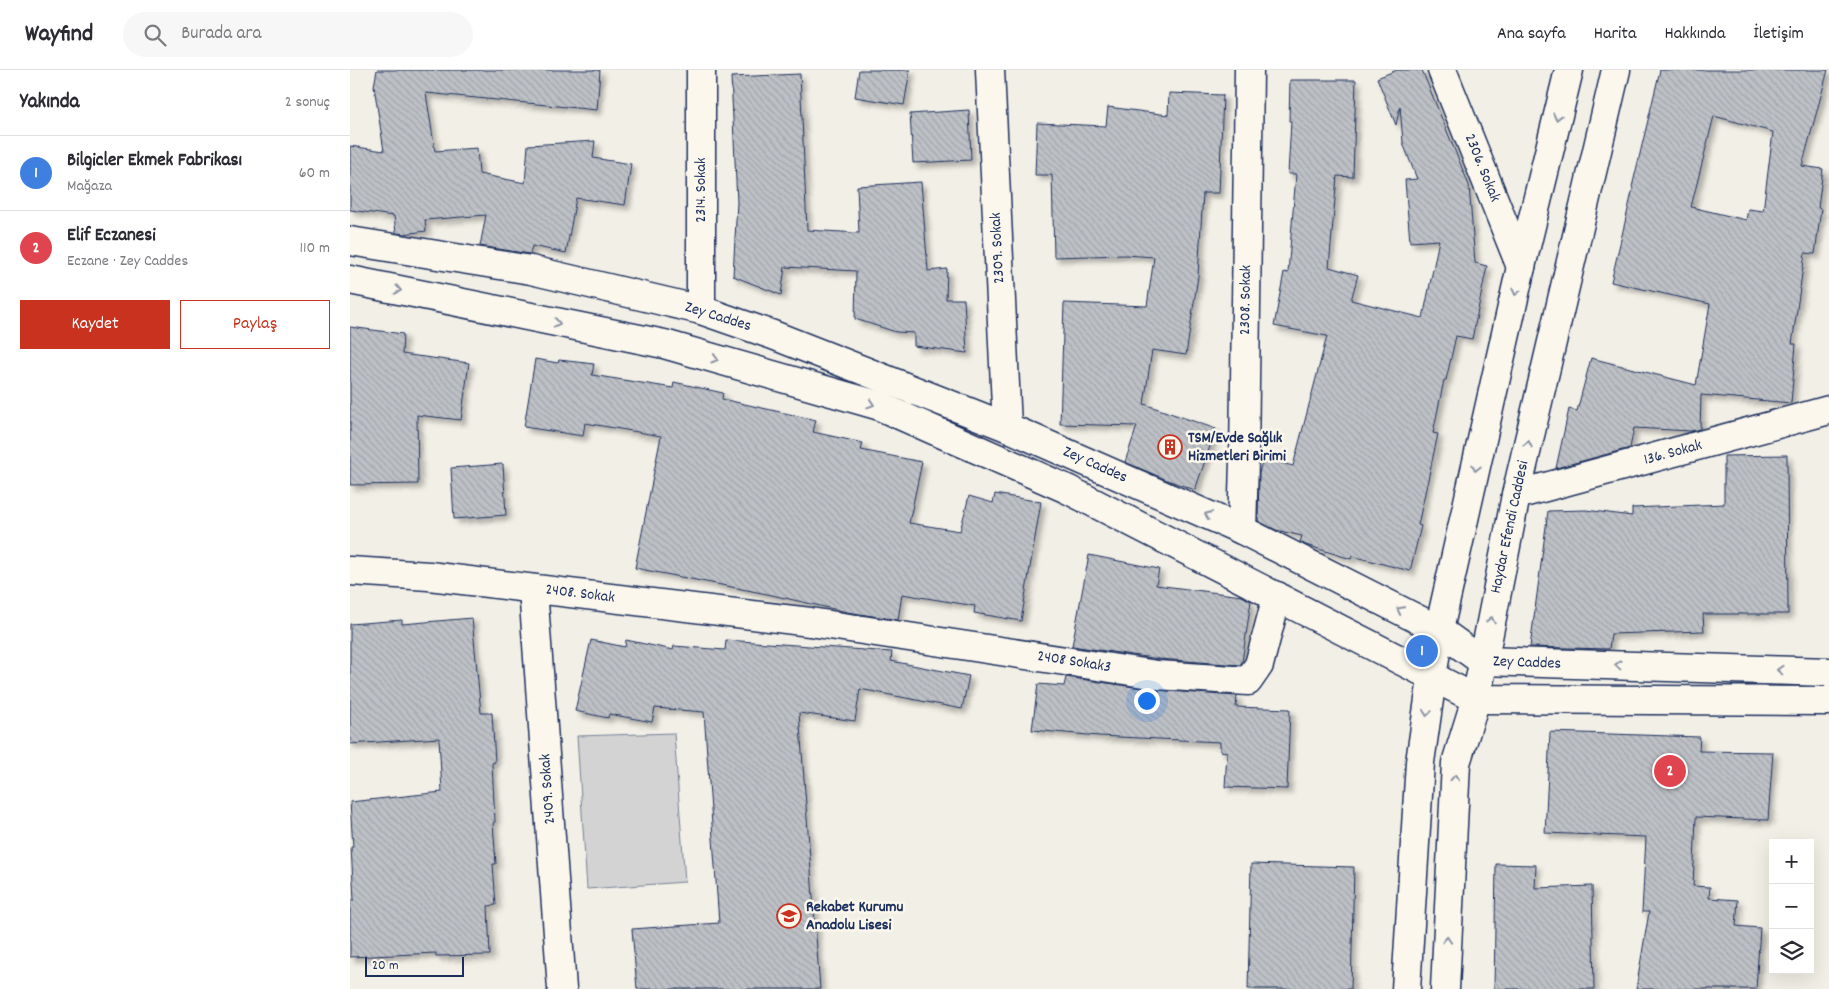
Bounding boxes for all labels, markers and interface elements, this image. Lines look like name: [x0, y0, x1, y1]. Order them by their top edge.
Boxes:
search box: [123, 12, 473, 57]
text: Wayfind: [25, 18, 93, 52]
icon: search: [141, 21, 169, 49]
text: Burada ara: [181, 21, 261, 48]
text: Ana sayfa: [1497, 22, 1566, 47]
text: Harita: [1594, 22, 1636, 47]
text: Hakkında: [1664, 22, 1725, 47]
text: İletişim: [1753, 22, 1804, 47]
text: Yakında: [20, 88, 79, 118]
text: 2 sonuç: [285, 91, 330, 114]
one-way arrow: [1552, 113, 1563, 122]
street label: 2306. Sokak: [1458, 130, 1506, 206]
text: Bilgicler Ekmek Fabrikası: [67, 148, 242, 175]
street label: 2314. Sokak: [690, 157, 713, 223]
text: 1: [34, 162, 38, 185]
text: 60 m: [299, 162, 330, 185]
text: Mağaza: [67, 175, 112, 198]
street label: 2309. Sokak: [985, 212, 1011, 284]
text: Elif Eczanesi: [67, 223, 156, 250]
text: 2: [33, 237, 40, 260]
text: 110 m: [300, 237, 330, 260]
text: Eczane · Zey Caddes: [67, 250, 188, 273]
street label: 2308. Sokak: [1234, 265, 1258, 335]
one-way arrow: [393, 284, 402, 295]
one-way arrow: [1511, 288, 1521, 297]
street label: Zey Caddes: [682, 296, 754, 338]
button: Kaydet: [20, 300, 170, 349]
button: Paylaş: [180, 300, 330, 349]
one-way arrow: [553, 317, 561, 327]
one-way arrow: [711, 353, 720, 364]
one-way arrow: [867, 398, 875, 408]
place label: TSM/Evde Sağlık Hizmetleri Birimi: [1188, 427, 1286, 468]
building icon: TSM/Evde Sağlık Hizmetleri Birimi: [1157, 434, 1183, 460]
street label: 136. Sokak: [1641, 434, 1705, 472]
one-way arrow: [1522, 439, 1533, 448]
street label: Zey Caddes: [1059, 441, 1131, 490]
street label: Haydar Efendi Caddesi: [1485, 458, 1535, 596]
one-way arrow: [1471, 464, 1481, 472]
one-way arrow: [1204, 510, 1213, 521]
street label: 2408. Sokak: [544, 578, 616, 610]
one-way arrow: [1396, 606, 1405, 616]
one-way arrow: [1485, 615, 1496, 624]
pin: 1: [1406, 632, 1438, 670]
street label: 2408 Sokak3: [1035, 645, 1113, 679]
street label: Zey Caddes: [1492, 650, 1562, 676]
one-way arrow: [1614, 660, 1622, 671]
one-way arrow: [1776, 665, 1784, 676]
your location: [1134, 688, 1160, 714]
one-way arrow: [1422, 709, 1433, 717]
pin: 2: [1654, 752, 1686, 790]
street label: 2409. Sokak: [534, 753, 562, 825]
one-way arrow: [1450, 774, 1461, 782]
map controls: [1769, 839, 1814, 974]
button: +: [1769, 839, 1814, 884]
button: −: [1769, 884, 1814, 929]
place label: Rekabet Kurumu Anadolu Lisesi: [806, 896, 904, 937]
school or university icon: Rekabet Kurumu Anadolu Lisesi: [776, 903, 802, 929]
button: layers: [1769, 929, 1814, 974]
one-way arrow: [1442, 936, 1453, 944]
scale bar: [365, 954, 464, 977]
text: 20 m: [372, 956, 399, 976]

